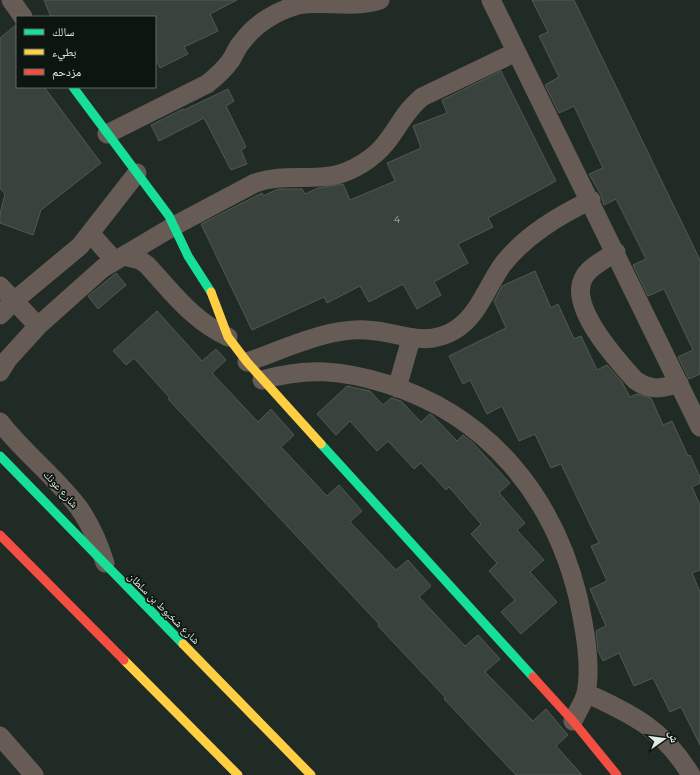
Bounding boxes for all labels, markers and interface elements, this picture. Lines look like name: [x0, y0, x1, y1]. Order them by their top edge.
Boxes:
legend: [16, 16, 156, 88]
text: سالك: [52, 24, 74, 39]
text: بطيء: [52, 44, 76, 62]
text: مزدحم: [52, 64, 81, 80]
house number: 4: [394, 214, 400, 225]
street label: شارع عونك: [41, 467, 81, 511]
street label: شارع شخبوط بن سلطان: [125, 569, 203, 647]
north arrow: [644, 719, 684, 759]
text: ش: [665, 729, 682, 744]

